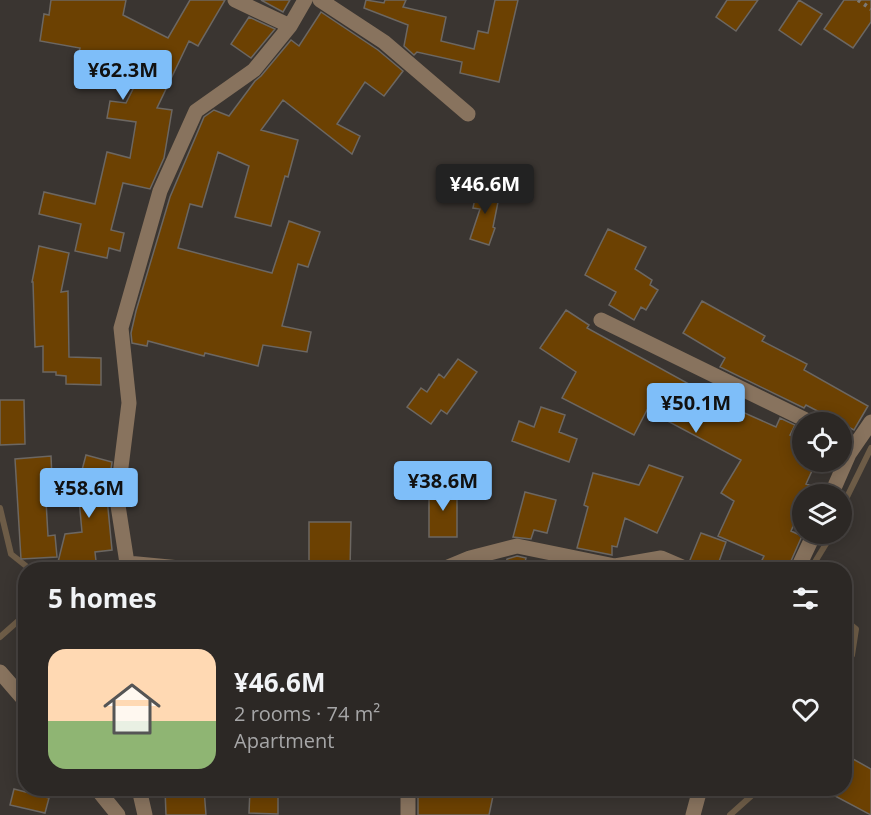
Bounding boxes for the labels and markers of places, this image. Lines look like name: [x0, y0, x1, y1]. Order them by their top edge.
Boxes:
pin: ¥62.3M: [74, 50, 172, 101]
pin: ¥46.6M: [436, 164, 534, 215]
pin: ¥50.1M: [647, 383, 745, 434]
pin: ¥38.6M: [394, 461, 492, 512]
pin: ¥58.6M: [40, 468, 138, 519]

